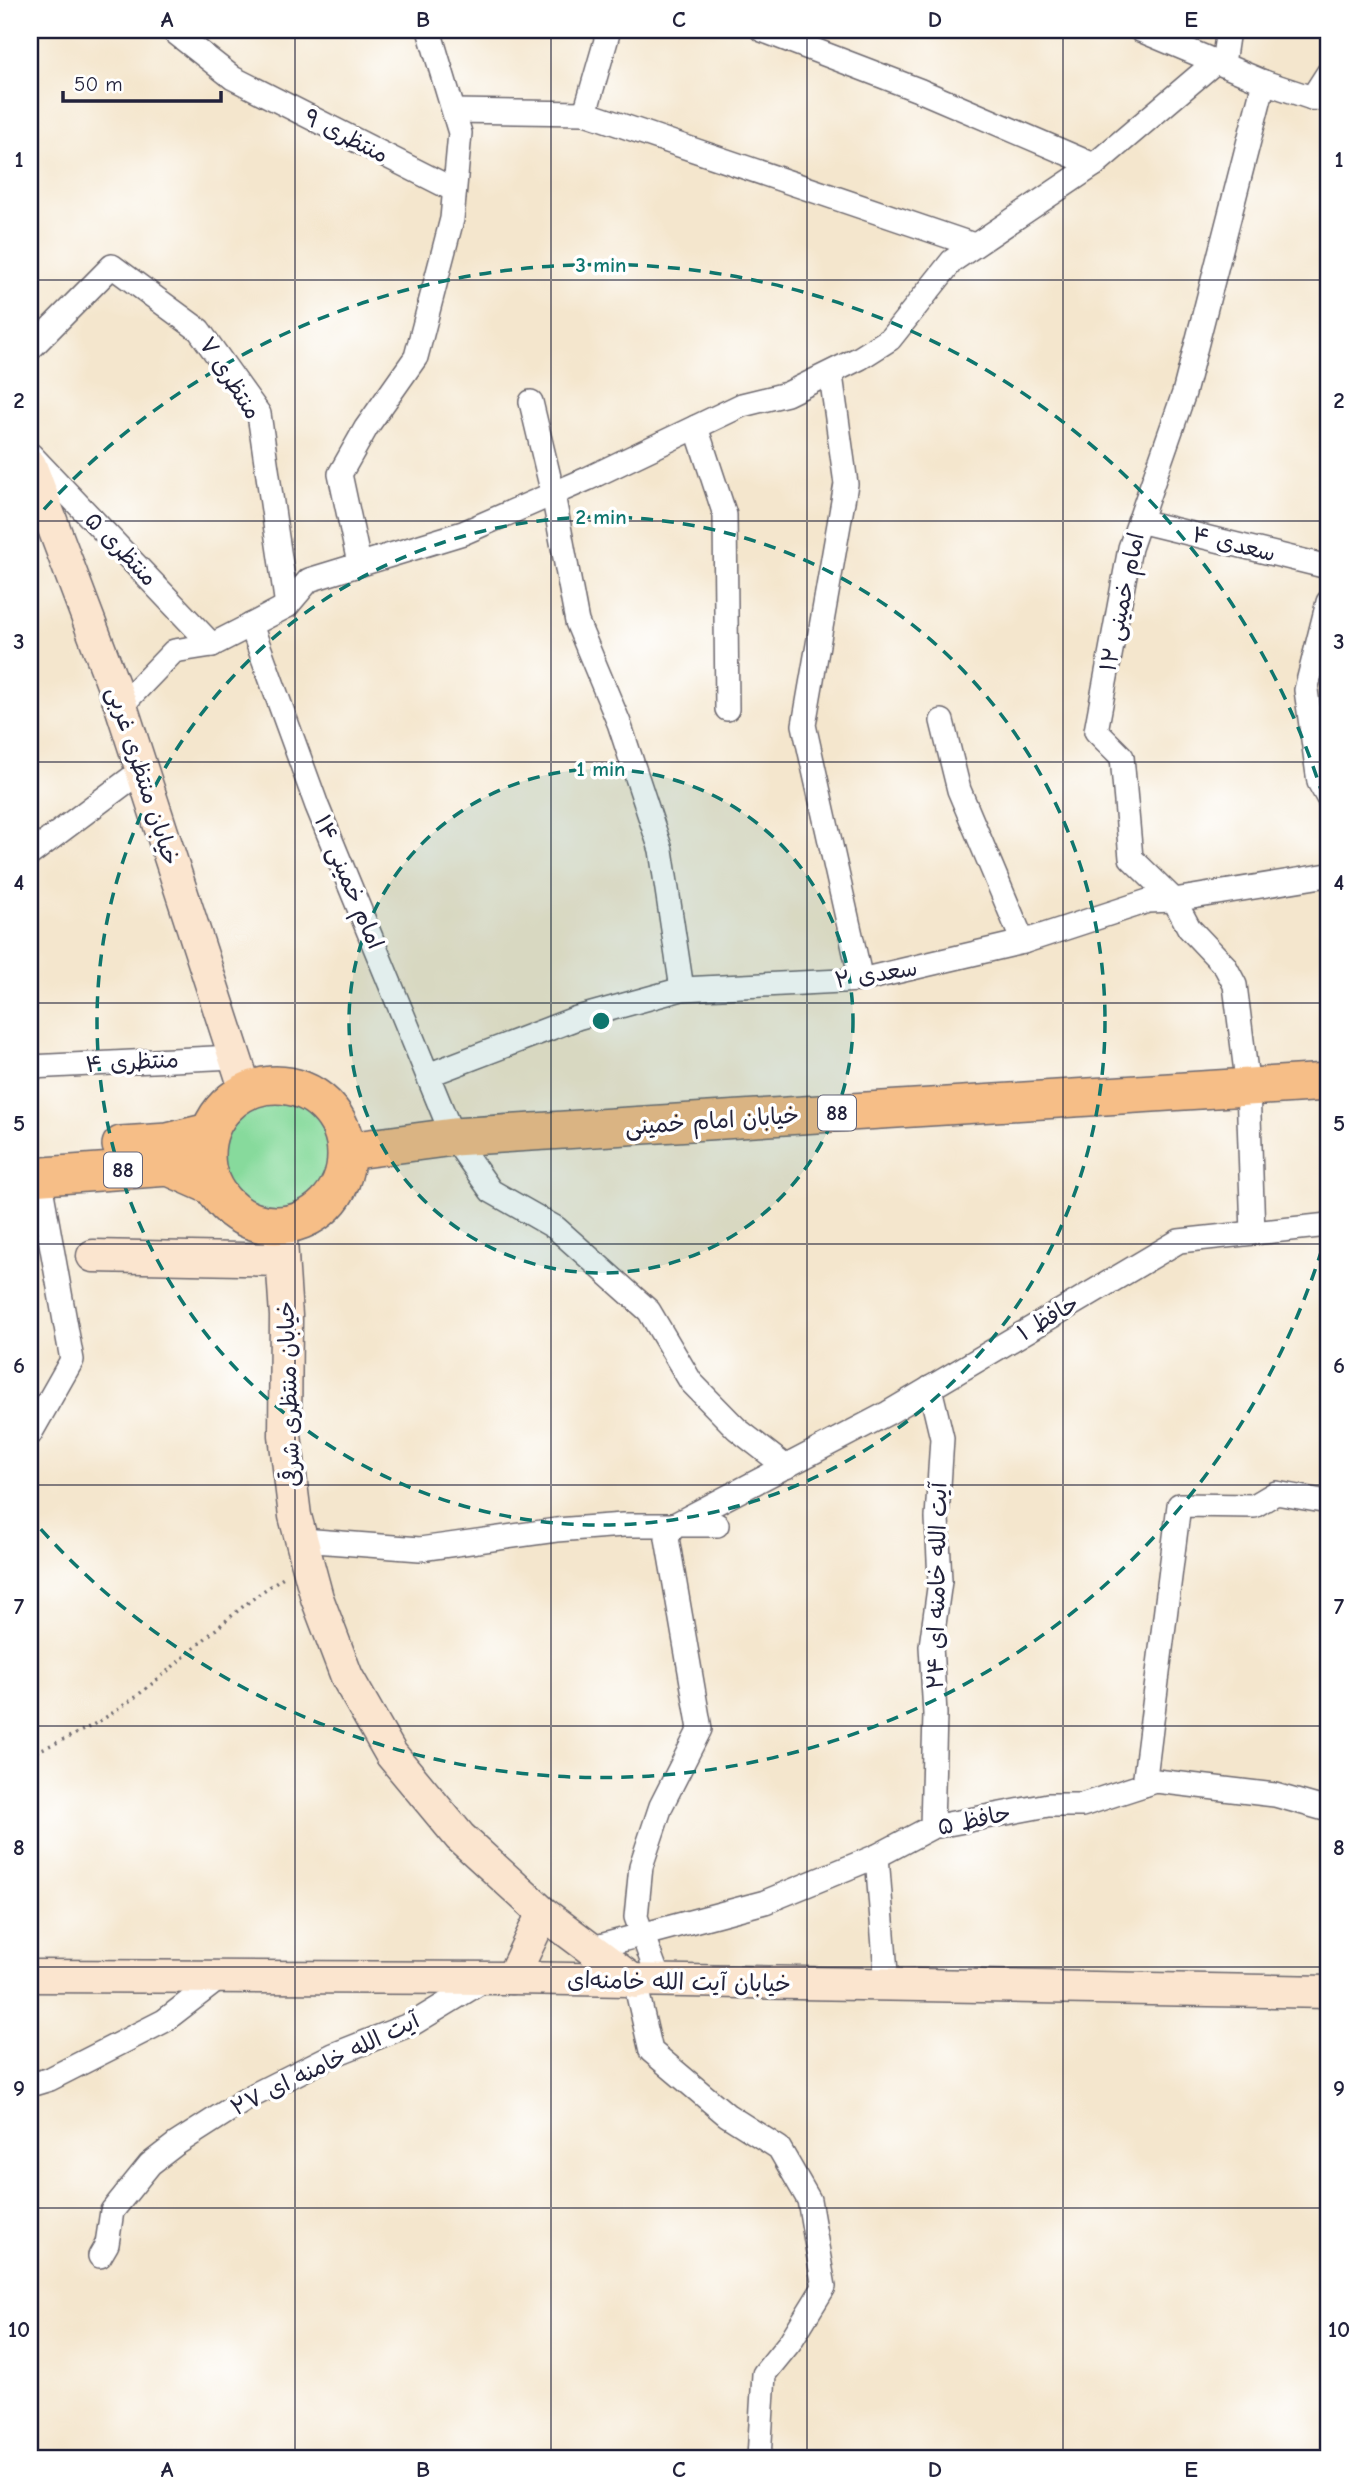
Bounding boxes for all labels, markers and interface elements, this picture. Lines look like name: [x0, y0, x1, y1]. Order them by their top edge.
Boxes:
text: A: [161, 6, 174, 33]
text: B: [416, 6, 430, 33]
text: C: [672, 6, 686, 33]
text: D: [928, 6, 942, 33]
text: E: [1184, 6, 1198, 33]
scale bar: [63, 60, 220, 104]
text: 50 m: [74, 72, 123, 96]
street label: منتظری ۹: [299, 103, 393, 169]
text: 1: [14, 146, 24, 173]
text: 1: [1334, 146, 1344, 173]
text: 3 min: [575, 253, 627, 277]
street label: منتظری ۷: [193, 332, 267, 424]
text: 2: [13, 387, 25, 414]
text: 2: [1333, 387, 1345, 414]
text: 2 min: [575, 505, 627, 529]
street label: منتظری ۵: [79, 506, 163, 592]
street label: سعدی ۴: [1190, 521, 1278, 567]
street label: امام خمینی ۱۲: [1094, 530, 1154, 675]
text: 3: [13, 628, 25, 655]
text: 3: [1333, 628, 1345, 655]
street label: خیابان منتظری غربی: [100, 683, 185, 869]
text: 1 min: [577, 757, 625, 781]
street label: امام خمینی ۱۴: [305, 811, 389, 955]
text: 4: [14, 869, 25, 896]
text: 4: [1334, 869, 1345, 896]
street label: سعدی ۲: [833, 954, 919, 994]
centre of rings: [589, 1009, 613, 1033]
street label: منتظری ۴: [85, 1046, 179, 1078]
road number: 88: [818, 1096, 856, 1130]
street label: خیابان امام خمینی: [624, 1101, 800, 1145]
text: 5: [13, 1110, 25, 1137]
text: 5: [1333, 1110, 1345, 1137]
road number: 88: [104, 1152, 142, 1188]
street label: حافظ ۱: [1013, 1289, 1083, 1347]
street label: خیابان منتظری شرقی: [271, 1300, 306, 1488]
text: 6: [13, 1352, 25, 1379]
text: 6: [1333, 1352, 1345, 1379]
street label: آیت الله خامنه ای ۲۴: [922, 1481, 952, 1690]
text: 7: [14, 1593, 25, 1620]
text: 7: [1334, 1593, 1345, 1620]
street label: حافظ ۵: [935, 1799, 1013, 1841]
text: 8: [13, 1834, 25, 1861]
text: 8: [1333, 1834, 1345, 1861]
street label: خیابان آیت الله خامنه‌ای: [567, 1967, 791, 1997]
street label: آیت الله خامنه ای ۲۷: [226, 2006, 425, 2121]
text: 9: [13, 2075, 25, 2102]
text: 9: [1333, 2075, 1345, 2102]
text: 10: [8, 2316, 30, 2343]
text: 10: [1328, 2316, 1350, 2343]
text: A: [161, 2456, 174, 2483]
text: B: [416, 2456, 430, 2483]
text: C: [672, 2456, 686, 2483]
text: D: [928, 2456, 942, 2483]
text: E: [1184, 2456, 1198, 2483]

